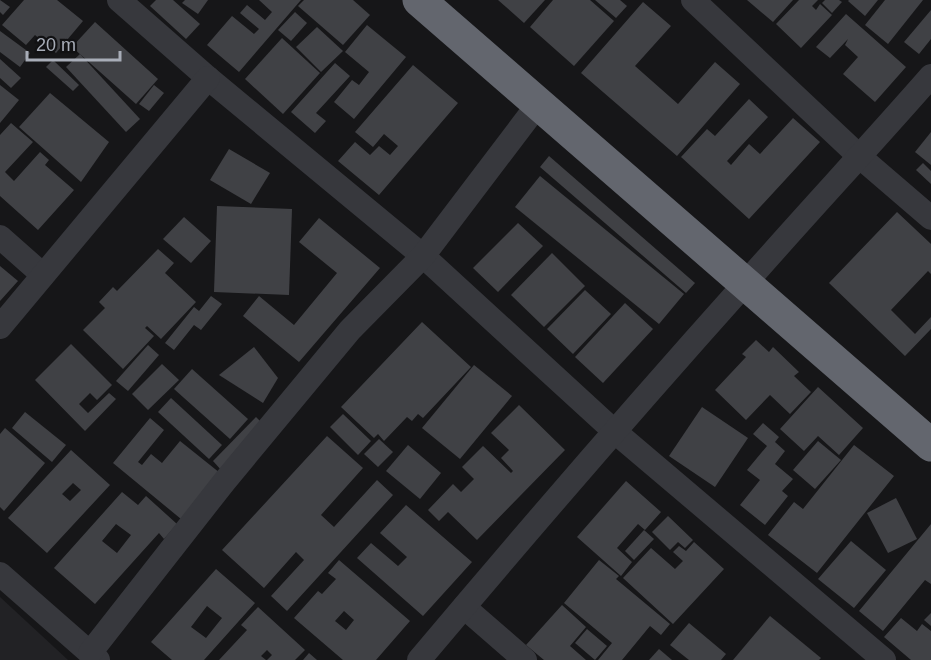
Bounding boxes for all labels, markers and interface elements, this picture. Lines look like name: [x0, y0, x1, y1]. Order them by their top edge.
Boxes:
scale bar: [27, 24, 120, 62]
text: 20 m: [36, 35, 76, 55]

